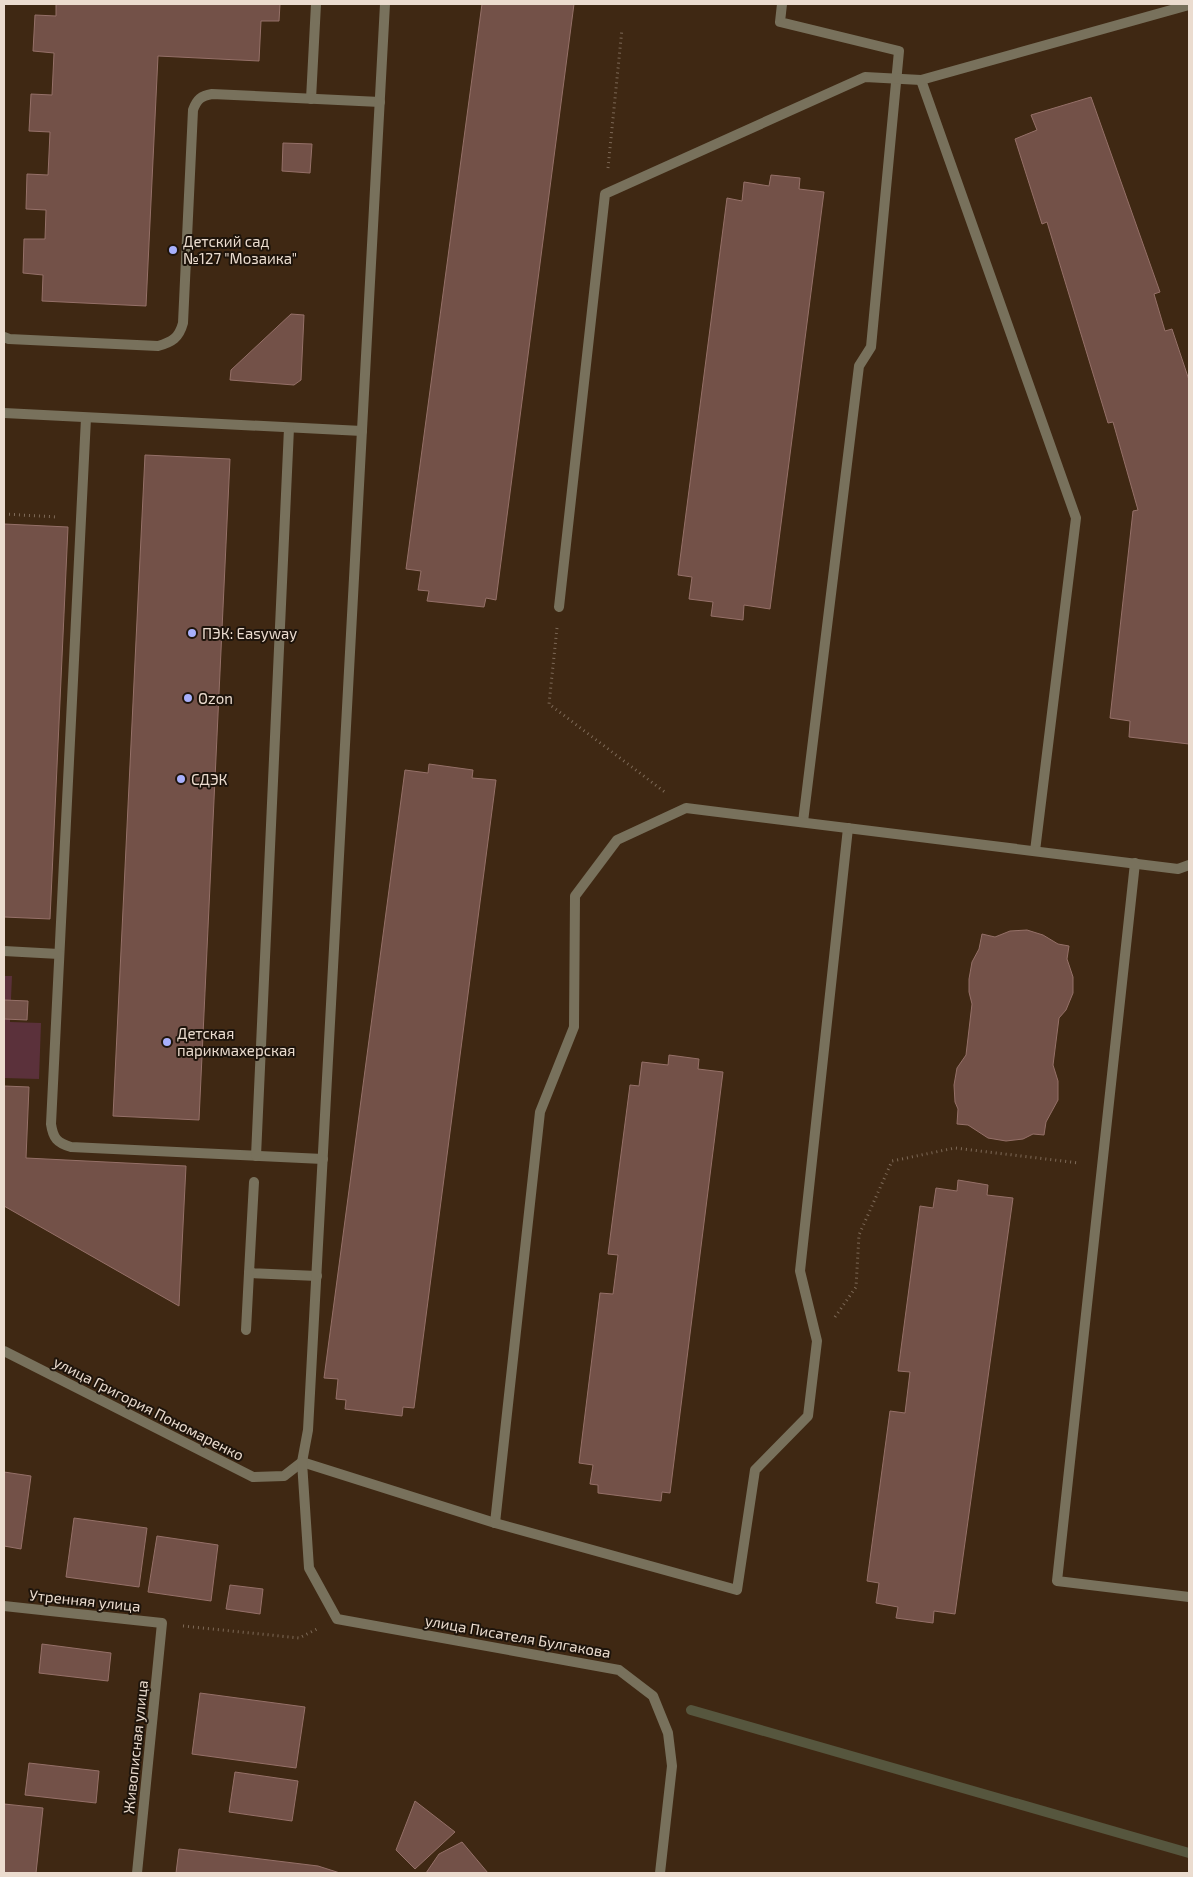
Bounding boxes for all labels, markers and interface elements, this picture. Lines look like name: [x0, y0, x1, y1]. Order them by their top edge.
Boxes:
place label: Детский сад №127 "Мозаика": [183, 232, 297, 267]
marker: Детский сад №127 "Мозаика": [167, 244, 179, 256]
place label: ПЭК: Easyway: [202, 624, 297, 642]
marker: ПЭК: Easyway: [186, 627, 198, 639]
place label: Ozon: [198, 689, 233, 707]
marker: Ozon: [182, 692, 194, 704]
place label: СДЭК: [191, 770, 228, 788]
marker: СДЭК: [175, 773, 187, 785]
place label: Детская парикмахерская: [177, 1024, 296, 1059]
marker: Детская парикмахерская: [161, 1036, 173, 1048]
street label: улица Григория Пономаренко: [50, 1352, 247, 1465]
street label: Утренняя улица: [28, 1585, 141, 1616]
street label: улица Писателя Булгакова: [424, 1611, 612, 1662]
street label: Живописная улица: [119, 1679, 152, 1815]

